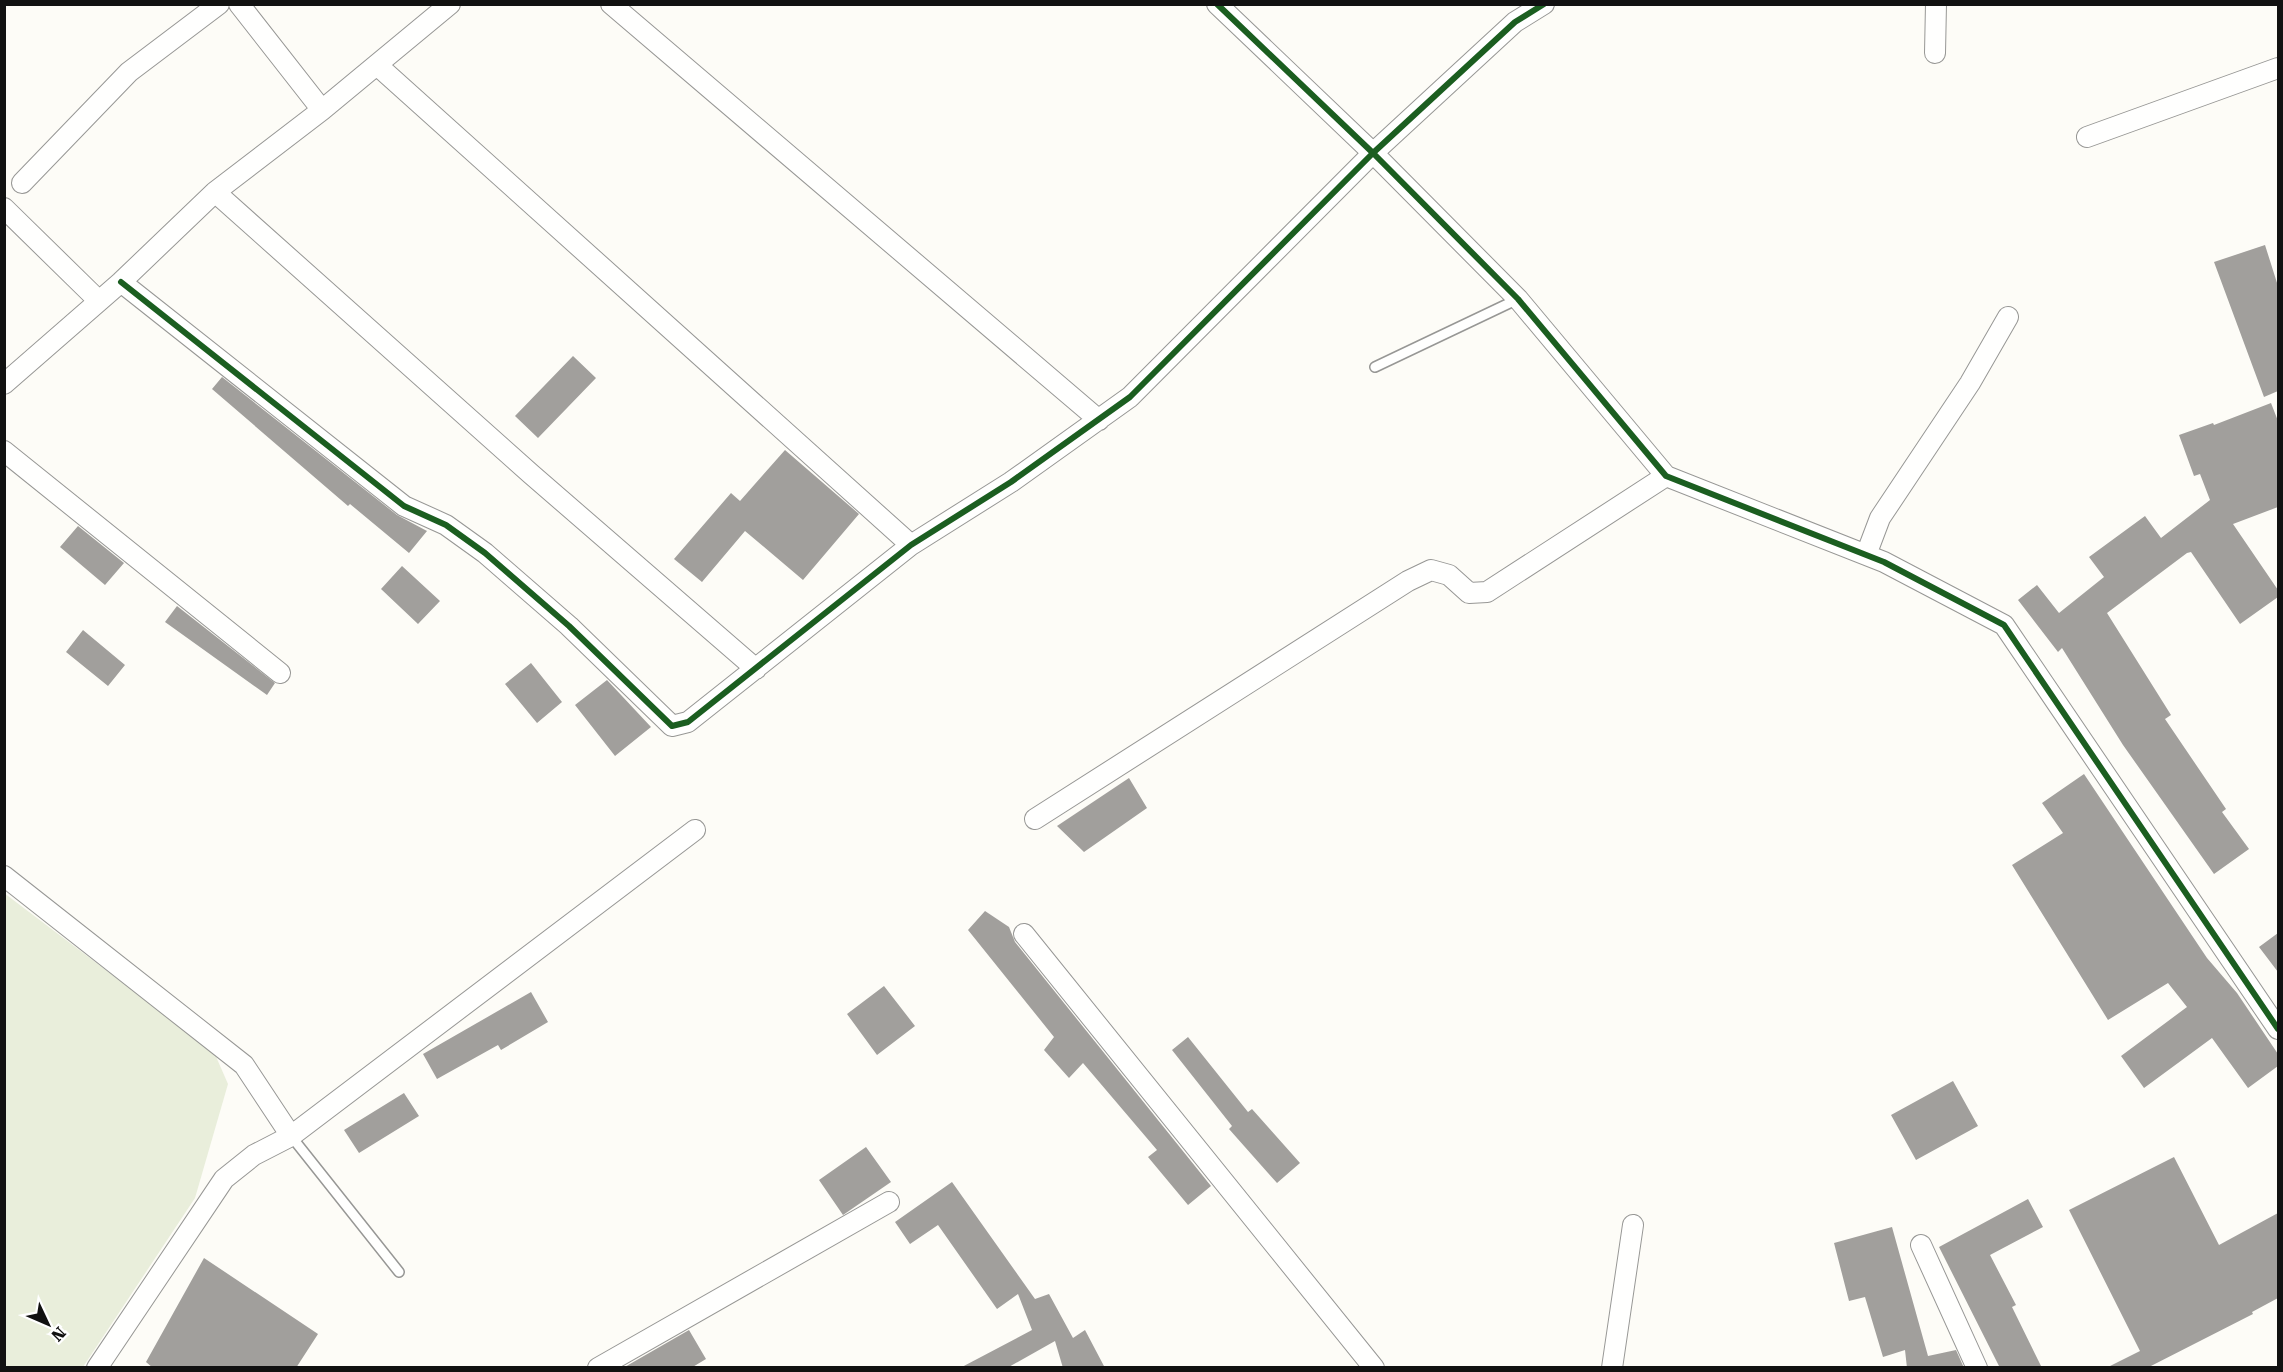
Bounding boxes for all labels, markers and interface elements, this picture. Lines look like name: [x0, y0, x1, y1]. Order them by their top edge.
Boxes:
north arrow: [18, 1294, 78, 1354]
text: N: [47, 1323, 70, 1345]

